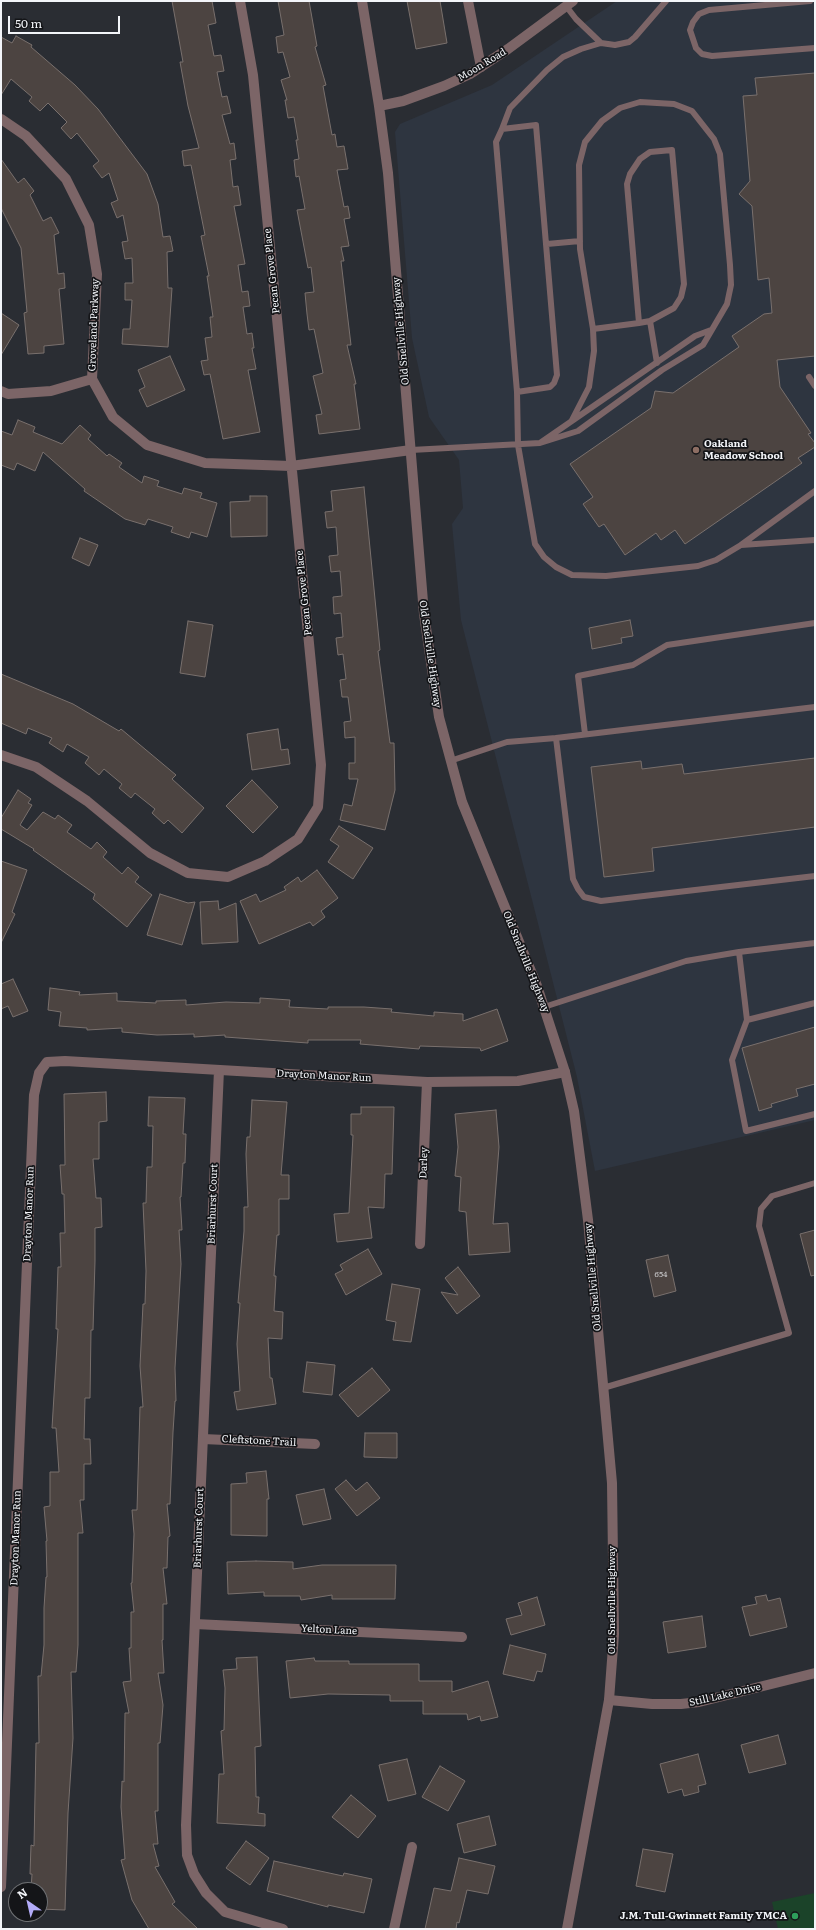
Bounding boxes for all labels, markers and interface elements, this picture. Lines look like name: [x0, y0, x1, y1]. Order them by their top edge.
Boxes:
scale bar: [10, 8, 122, 34]
text: 50 m: [15, 14, 42, 32]
street label: Moon Road: [456, 46, 508, 84]
street label: Pecan Grove Place: [262, 228, 282, 314]
street label: Old Snellville Highway: [390, 276, 412, 386]
street label: Groveland Parkway: [86, 278, 102, 372]
place label: Oakland Meadow School: [704, 438, 783, 462]
marker: Oakland Meadow School: [691, 445, 701, 455]
street label: Pecan Grove Place: [294, 550, 314, 636]
street label: Old Snellville Highway: [417, 599, 443, 709]
street label: Old Snellville Highway: [500, 909, 552, 1015]
street label: Drayton Manor Run: [276, 1068, 372, 1084]
street label: Darley: [417, 1147, 431, 1179]
street label: Briarhurst Court: [206, 1164, 220, 1244]
street label: Drayton Manor Run: [21, 1166, 37, 1262]
street label: Old Snellville Highway: [582, 1222, 604, 1332]
house number: 654: [655, 1270, 667, 1280]
street label: Cleftstone Trail: [221, 1433, 297, 1449]
street label: Briarhurst Court: [192, 1488, 206, 1568]
street label: Drayton Manor Run: [8, 1490, 24, 1586]
street label: Old Snellville Highway: [606, 1546, 618, 1654]
street label: Yelton Lane: [301, 1623, 357, 1637]
street label: Still Lake Drive: [688, 1681, 762, 1709]
north arrow: [8, 1882, 48, 1922]
text: N: [14, 1884, 30, 1902]
place label: J.M. Tull-Gwinnett Family YMCA: [620, 1910, 787, 1922]
marker: J.M. Tull-Gwinnett Family YMCA: [790, 1911, 800, 1921]

